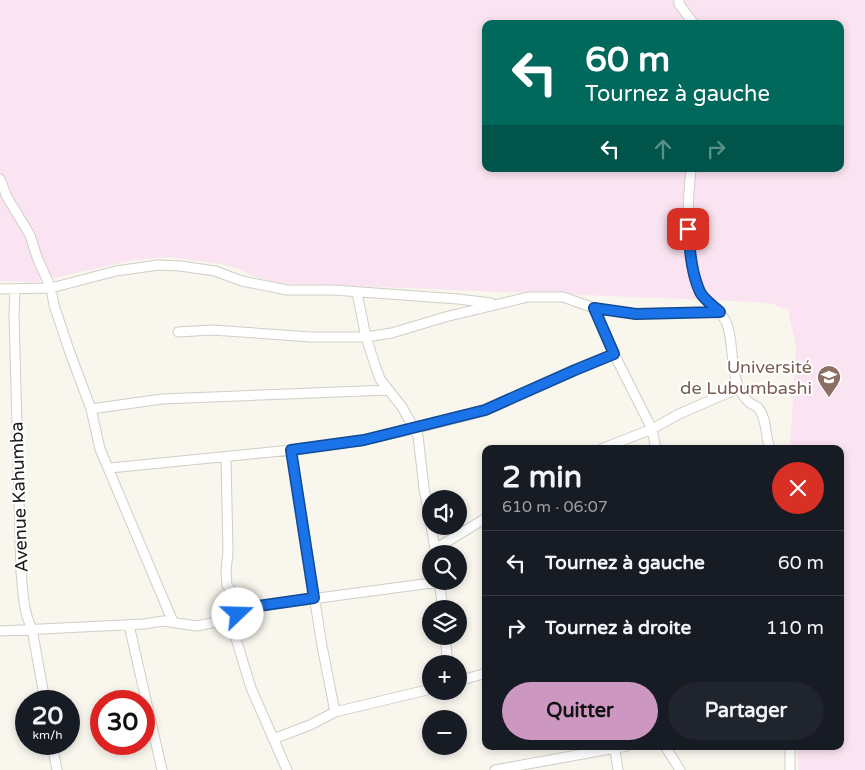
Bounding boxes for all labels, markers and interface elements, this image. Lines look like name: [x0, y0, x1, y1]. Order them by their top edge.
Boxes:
text: 60 m: [585, 39, 670, 81]
icon: left: [502, 40, 567, 105]
text: Tournez à gauche: [585, 81, 770, 107]
icon: left: [596, 135, 624, 163]
icon: ahead: [649, 135, 677, 163]
icon: right: [702, 135, 730, 163]
pin: [667, 208, 709, 250]
icon: arrive: [674, 215, 702, 243]
place label: Université de Lubumbashi: [680, 356, 812, 399]
school or university icon: Université de Lubumbashi: [816, 364, 842, 398]
street label: Avenue Kahumba: [5, 421, 33, 573]
text: 2 min: [502, 459, 582, 496]
button: close: [772, 462, 824, 514]
map controls: [422, 490, 467, 755]
button: sound: [422, 490, 467, 535]
text: 610 m · 06:07: [502, 497, 608, 517]
button: search: [422, 545, 467, 590]
icon: left: [502, 549, 530, 577]
text: Tournez à gauche: [545, 552, 705, 574]
text: 60 m: [778, 552, 824, 574]
position arrow: [211, 587, 263, 639]
button: layers: [422, 600, 467, 645]
icon: right: [502, 614, 530, 642]
text: Tournez à droite: [545, 617, 691, 639]
text: 110 m: [766, 617, 824, 639]
button: +: [422, 655, 467, 700]
button: Quitter: [502, 682, 658, 740]
button: Partager: [668, 682, 824, 740]
speed limit sign: 30: [90, 690, 155, 755]
text: 20: [32, 701, 63, 731]
button: −: [422, 710, 467, 755]
text: km/h: [32, 728, 63, 742]

